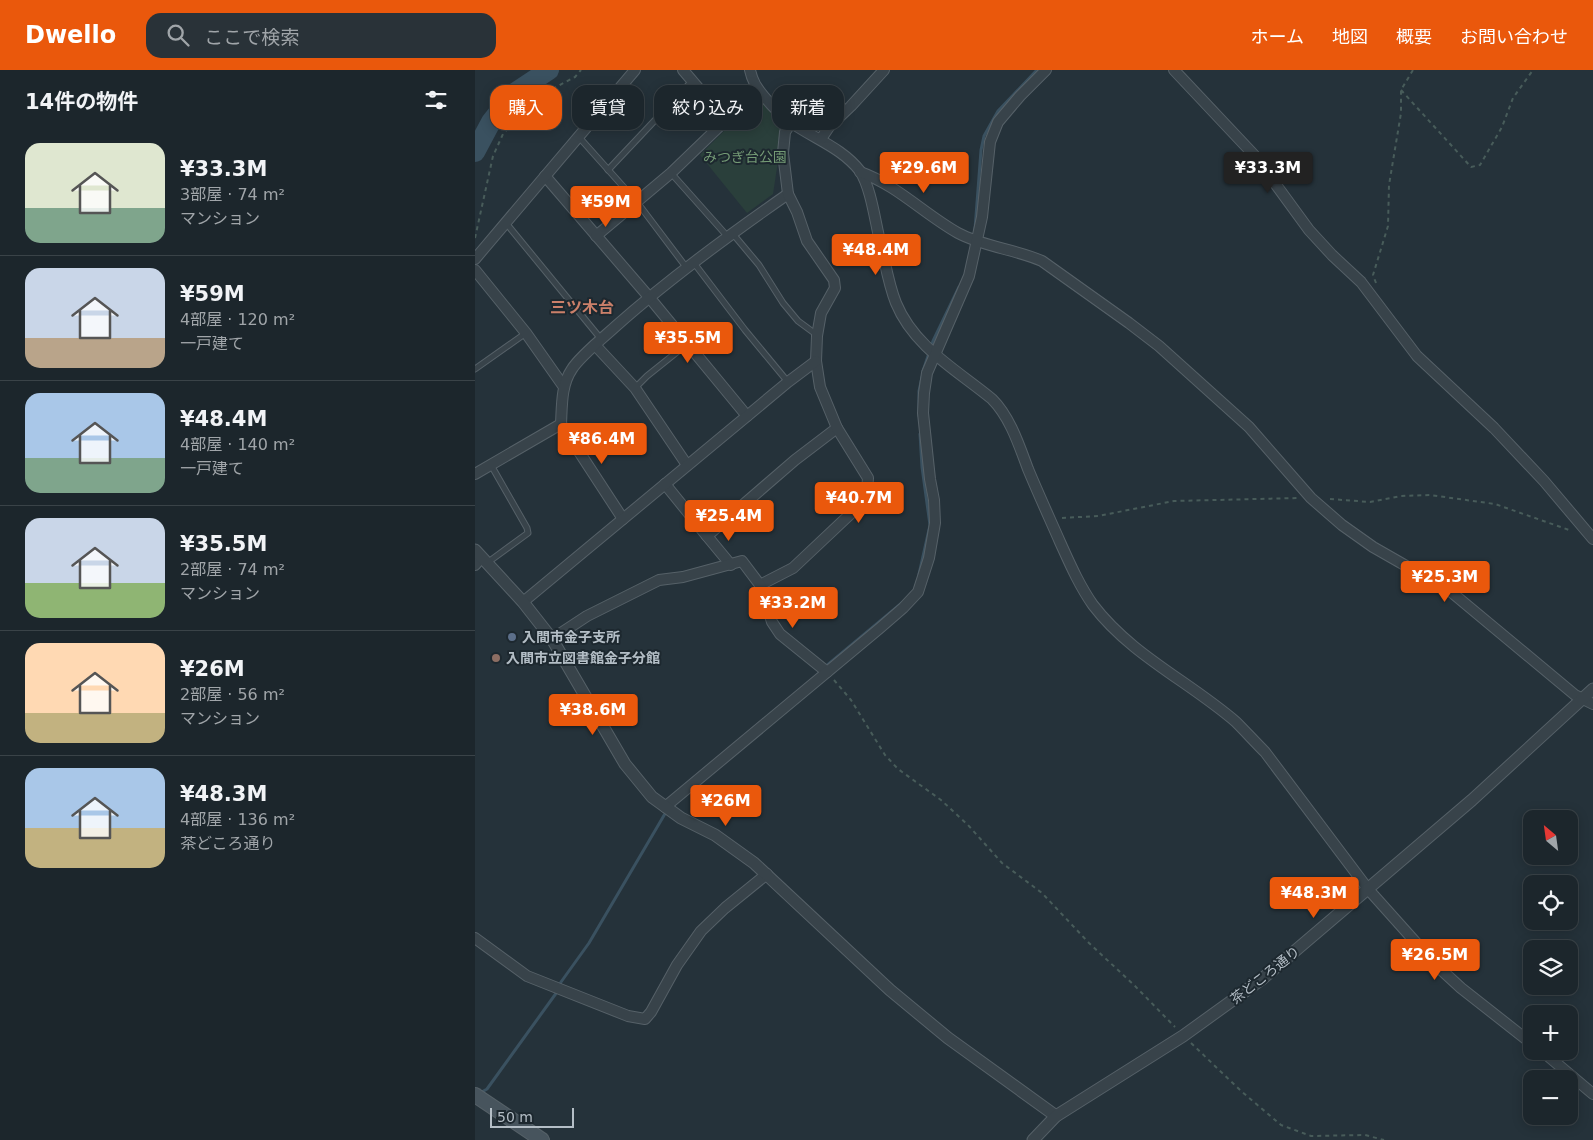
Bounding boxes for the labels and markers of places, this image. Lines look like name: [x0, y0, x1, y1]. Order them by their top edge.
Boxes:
pin: ¥29.6M: [883, 152, 965, 194]
pin: ¥33.3M: [1227, 152, 1309, 194]
pin: ¥59M: [576, 186, 636, 228]
pin: ¥48.4M: [835, 234, 917, 276]
pin: ¥35.5M: [647, 322, 729, 364]
pin: ¥86.4M: [561, 422, 643, 465]
pin: ¥40.7M: [818, 482, 900, 524]
pin: ¥25.4M: [688, 500, 770, 542]
pin: ¥25.3M: [1404, 560, 1486, 603]
pin: ¥33.2M: [752, 586, 834, 629]
place label: 入間市金子支所: [522, 629, 620, 645]
marker: 入間市金子支所: [506, 631, 518, 643]
place label: 入間市立図書館金子分館: [506, 650, 660, 666]
marker: 入間市立図書館金子分館: [490, 652, 502, 664]
pin: ¥38.6M: [552, 694, 634, 736]
pin: ¥26M: [696, 784, 756, 827]
pin: ¥48.3M: [1273, 876, 1355, 919]
pin: ¥26.5M: [1394, 938, 1476, 981]

